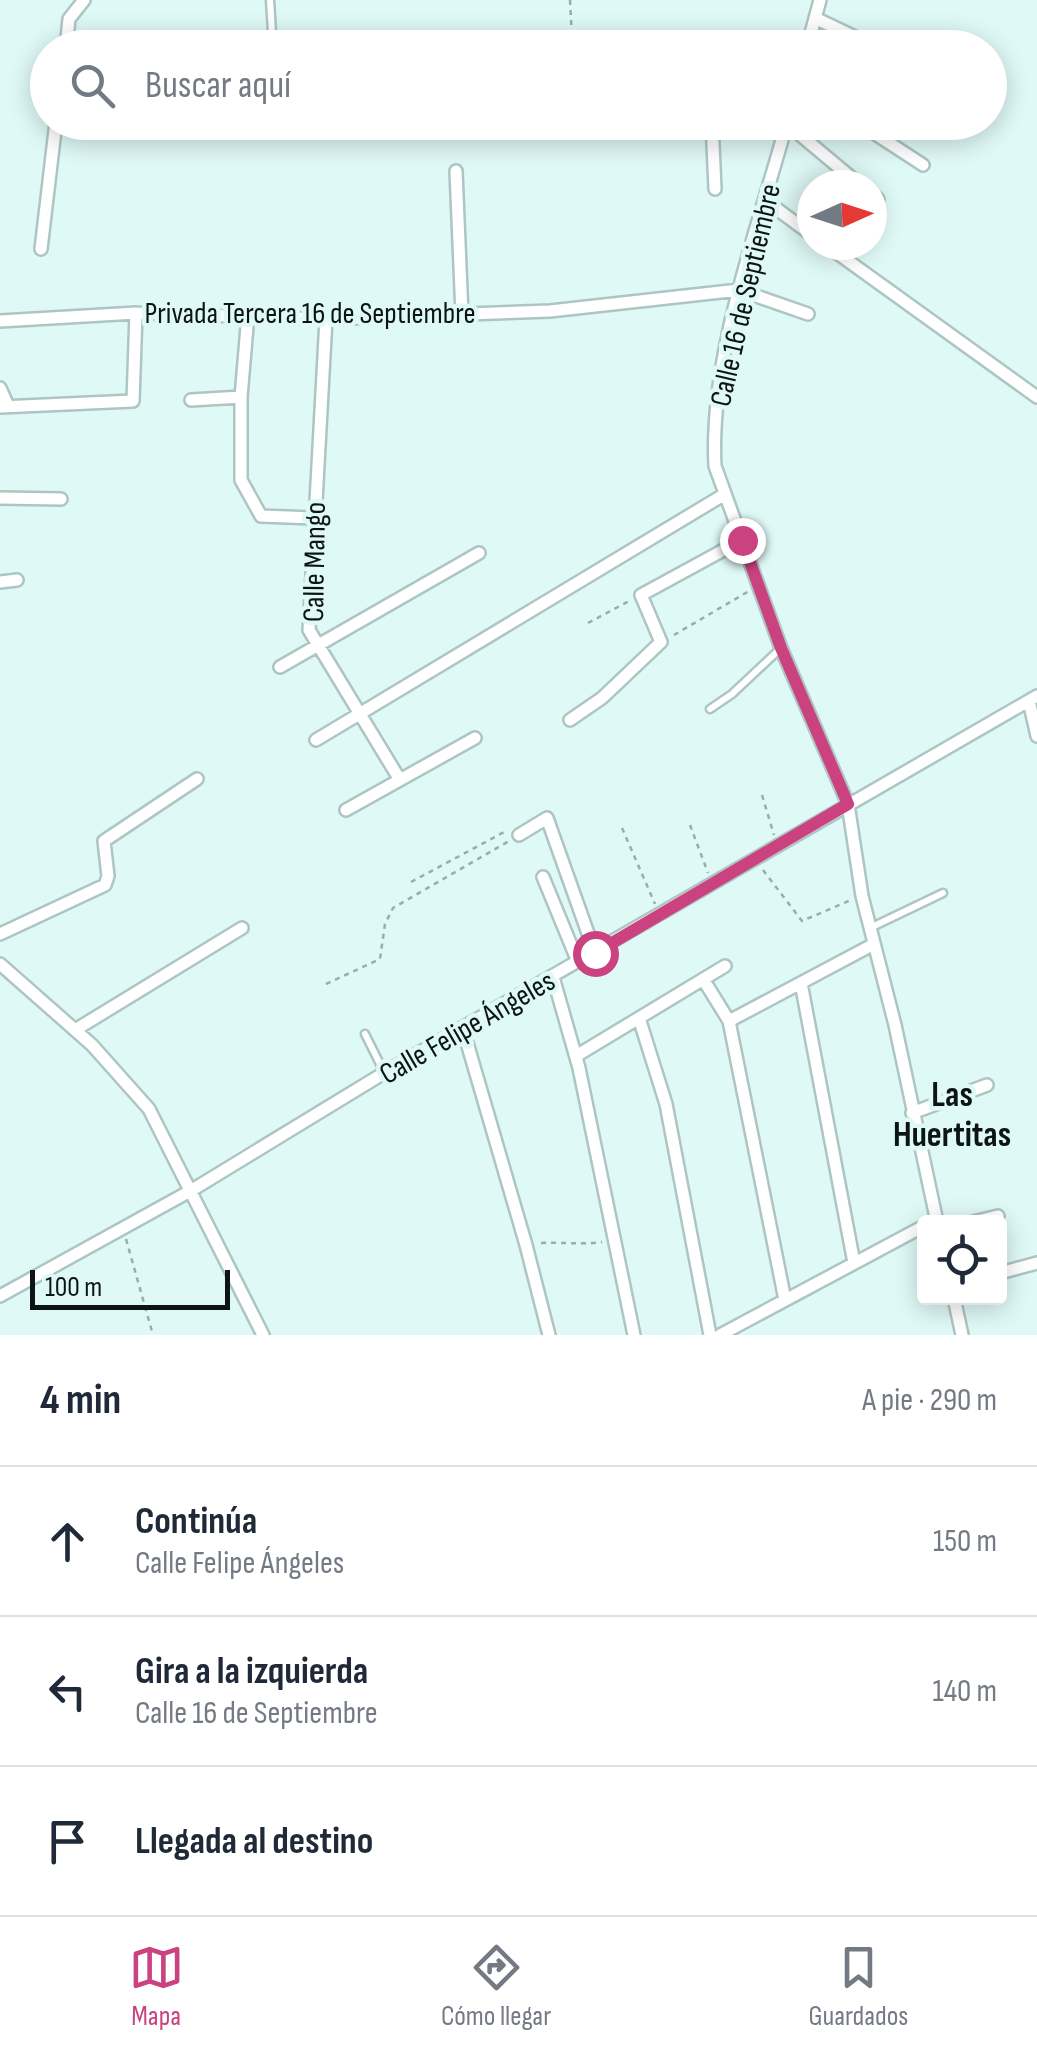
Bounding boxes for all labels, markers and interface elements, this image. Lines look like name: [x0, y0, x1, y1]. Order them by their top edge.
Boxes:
search box: [30, 30, 1007, 140]
icon: search: [65, 58, 120, 113]
text: Buscar aquí: [145, 63, 291, 108]
north arrow: [797, 170, 887, 260]
street label: Calle 16 de Septiembre: [703, 180, 789, 410]
street label: Privada Tercera 16 de Septiembre: [145, 296, 475, 332]
street label: Calle Mango: [296, 502, 334, 622]
route end: [720, 518, 766, 564]
route start: [573, 931, 619, 977]
street label: Calle Felipe Ángeles: [374, 963, 561, 1093]
district label: Las Huertitas: [893, 1074, 1011, 1157]
map controls: [917, 1215, 1007, 1305]
button: locate: [917, 1215, 1007, 1305]
scale bar: [30, 1265, 230, 1310]
text: 100 m: [45, 1271, 102, 1304]
text: 4 min: [40, 1375, 121, 1426]
text: A pie · 290 m: [862, 1381, 997, 1420]
text: Continúa: [135, 1499, 257, 1544]
icon: ahead: [40, 1514, 95, 1569]
text: 150 m: [933, 1522, 997, 1561]
text: Calle Felipe Ángeles: [135, 1544, 344, 1583]
text: Gira a la izquierda: [135, 1649, 368, 1694]
icon: left: [40, 1664, 95, 1719]
text: 140 m: [933, 1672, 997, 1711]
text: Calle 16 de Septiembre: [135, 1694, 378, 1733]
icon: arrive: [40, 1814, 95, 1869]
text: Llegada al destino: [135, 1819, 373, 1864]
tab: Mapa: [129, 1940, 184, 2033]
tab: Cómo llegar: [441, 1940, 551, 2033]
tab: Guardados: [808, 1940, 908, 2033]

